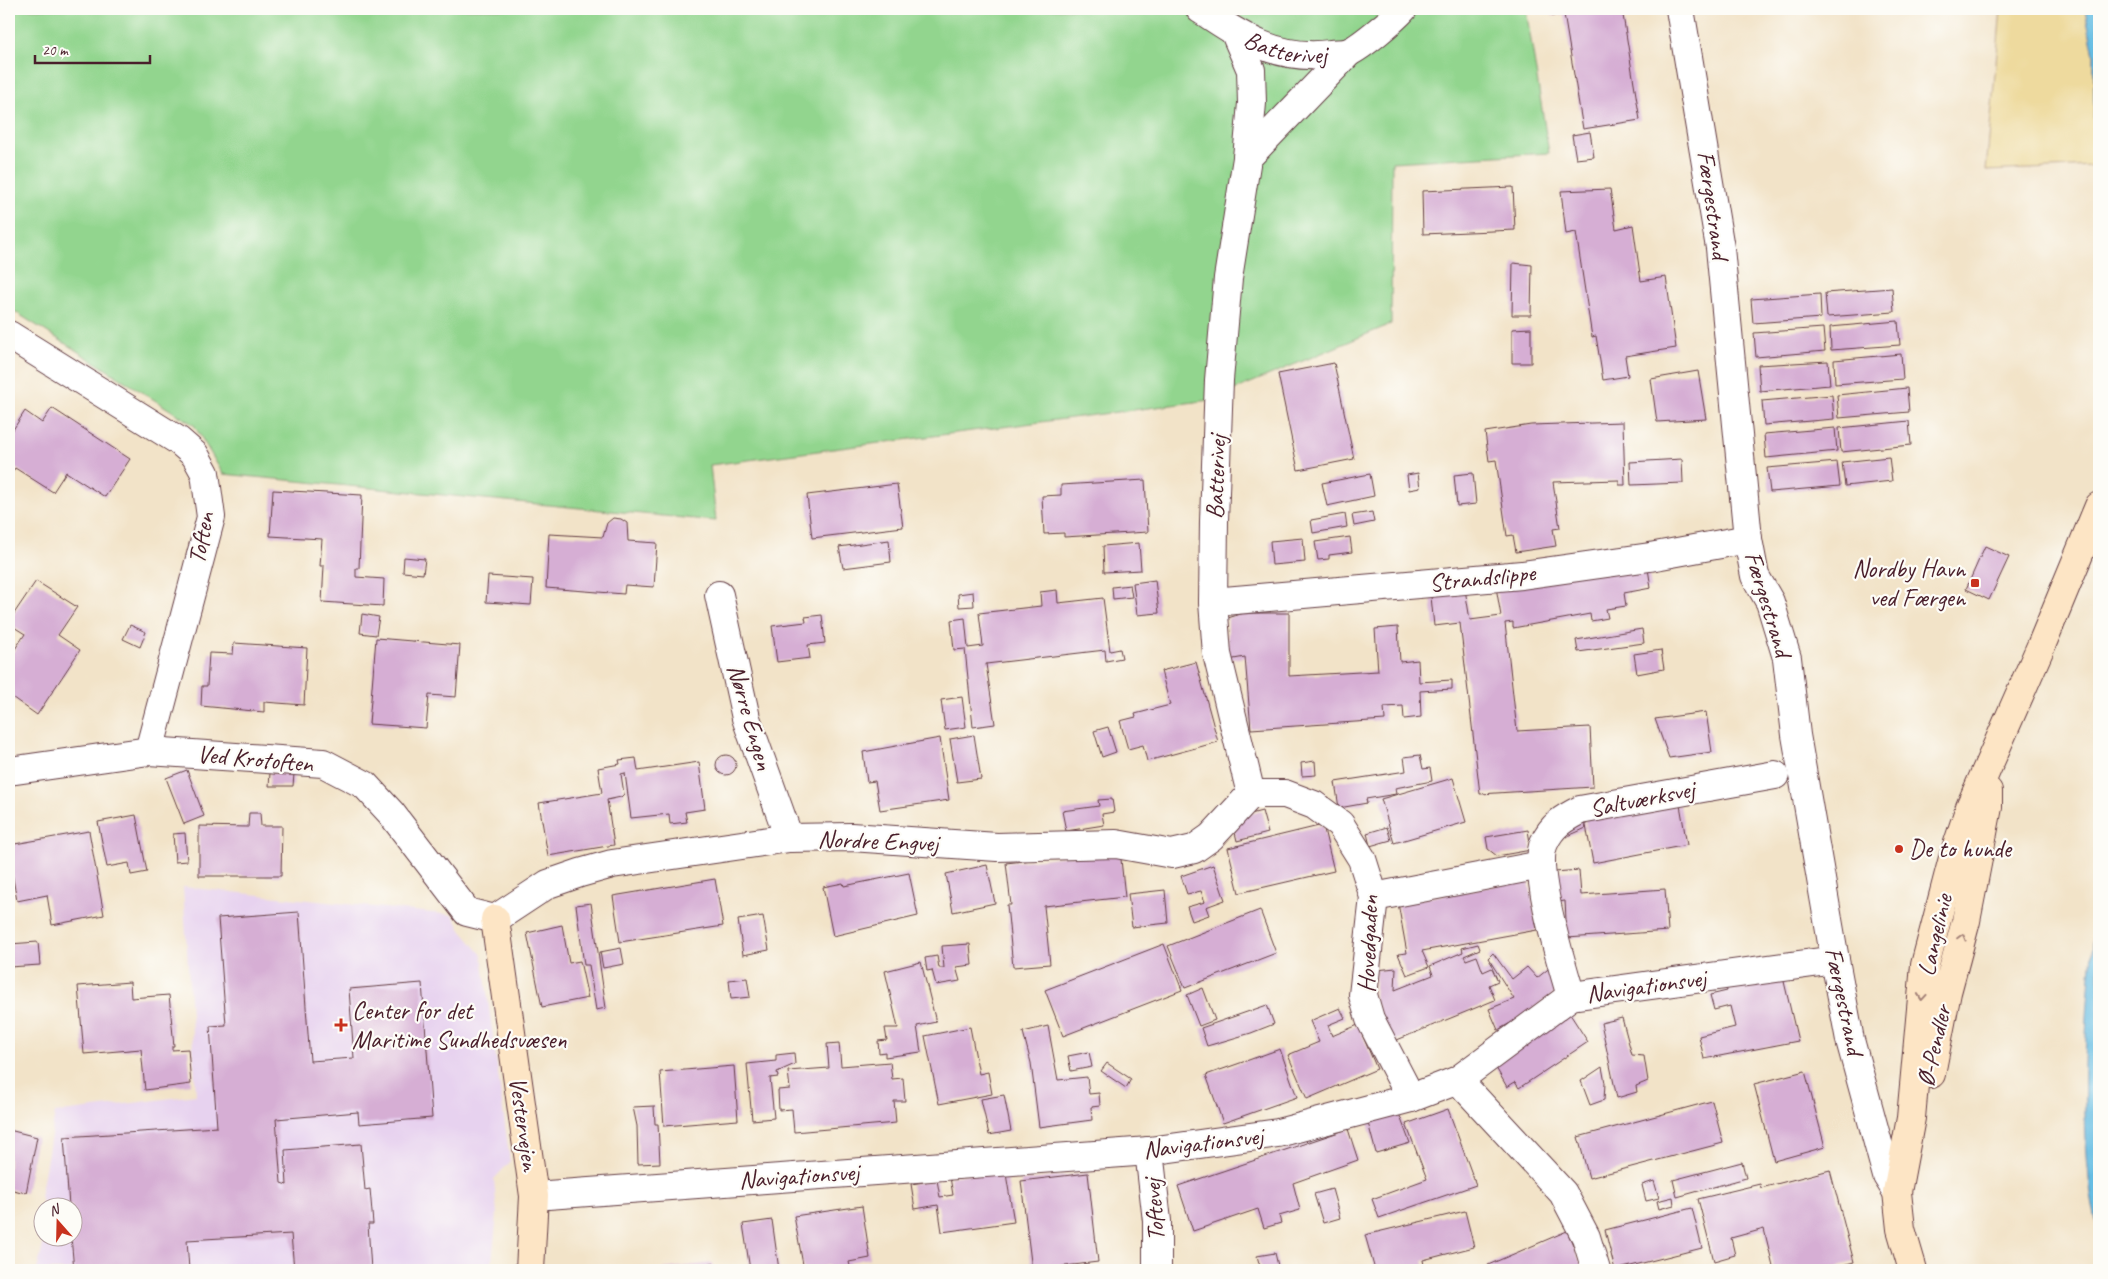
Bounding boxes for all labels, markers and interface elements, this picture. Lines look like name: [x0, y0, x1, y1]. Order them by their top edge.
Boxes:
street label: Batterivej: [1239, 23, 1332, 71]
scale bar: [35, 32, 150, 64]
text: 20 m: [42, 41, 69, 60]
street label: Færgestrand: [1690, 149, 1737, 265]
street label: Batterivej: [1199, 431, 1234, 519]
street label: Toften: [180, 509, 222, 567]
street label: Færgestrand: [1737, 547, 1800, 665]
place label: Nordby Havn ved Færgen: [1852, 553, 1967, 614]
street label: Strandslippe: [1427, 556, 1538, 599]
marker: Nordby Havn ved Færgen: [1969, 577, 1981, 589]
street label: Nørre Engen: [720, 660, 781, 774]
street label: Ved Krotoften: [196, 738, 315, 780]
street label: Saltværksvej: [1587, 772, 1701, 825]
street label: Nordre Engvej: [817, 823, 942, 859]
place label: De to hunde: [1909, 833, 2013, 865]
marker: De to hunde: [1893, 843, 1905, 855]
street label: Langelinie: [1910, 889, 1960, 979]
street label: Hovedgaden: [1350, 894, 1386, 993]
one-way arrow: [1956, 933, 1966, 942]
street label: Færgestrand: [1817, 945, 1872, 1062]
street label: Navigationsvej: [1584, 961, 1711, 1010]
one-way arrow: [1917, 994, 1928, 1002]
place label: Center for det Maritime Sundhedsvæsen: [352, 995, 567, 1056]
street label: Ø-Pendler: [1909, 999, 1960, 1090]
marker: Center for det Maritime Sundhedsvæsen: [334, 1018, 348, 1032]
street label: Vestervejen: [502, 1075, 547, 1175]
street label: Navigationsvej: [1141, 1119, 1268, 1166]
street label: Navigationsvej: [738, 1156, 863, 1196]
street label: Toftevej: [1136, 1174, 1172, 1242]
north arrow: [32, 1196, 82, 1246]
text: N: [47, 1200, 63, 1220]

